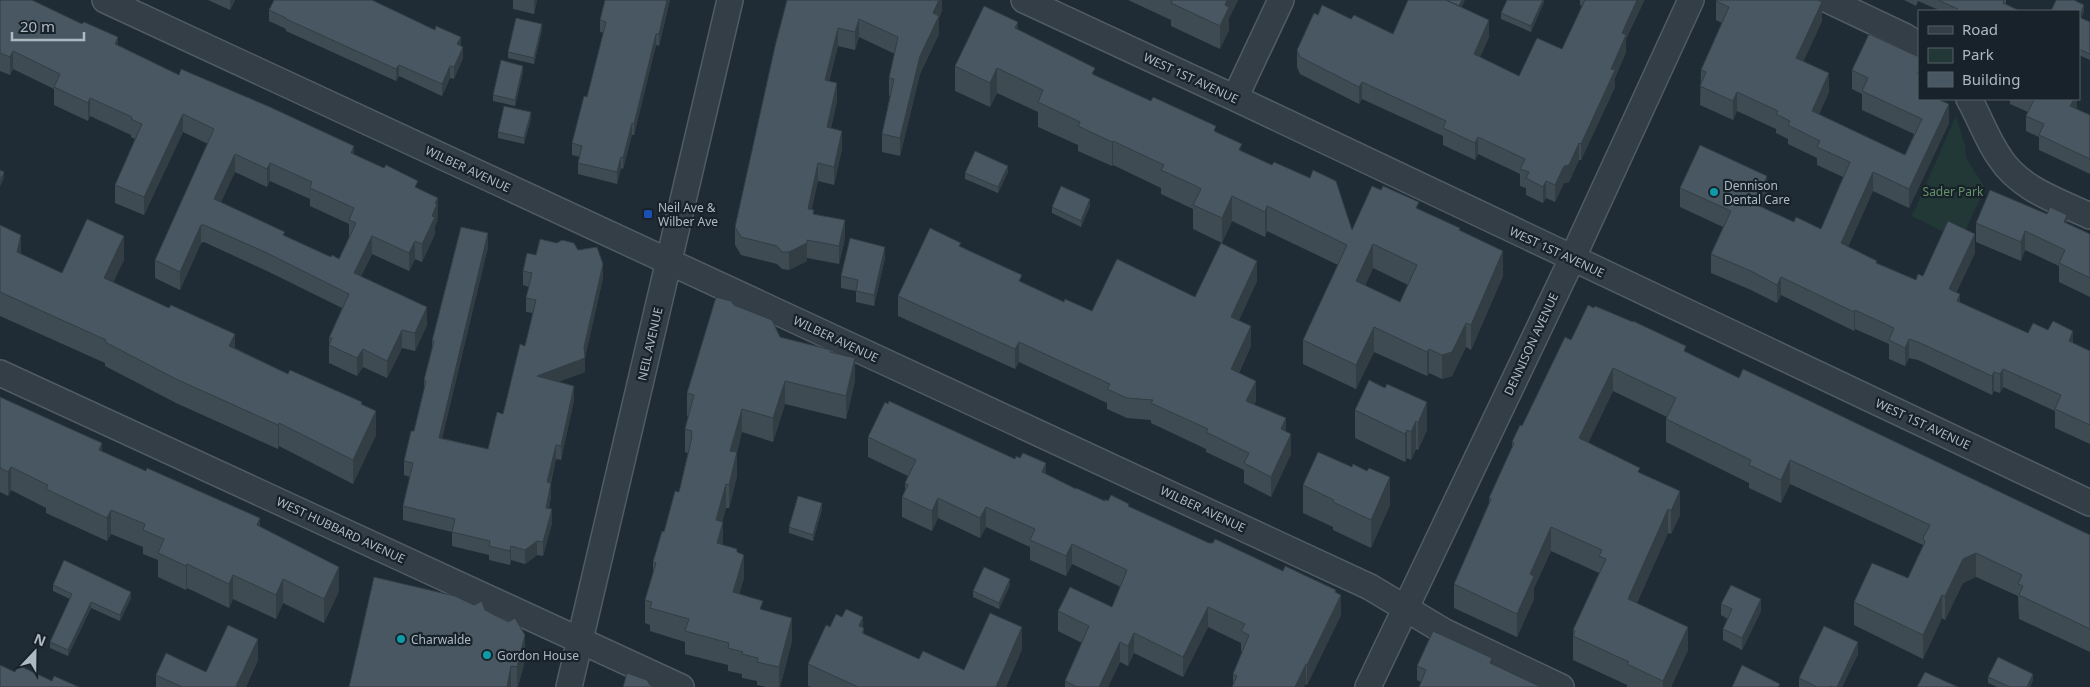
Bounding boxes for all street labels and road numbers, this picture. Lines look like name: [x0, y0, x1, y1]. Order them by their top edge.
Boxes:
street label: WEST 1ST AVENUE: [1141, 49, 1241, 107]
street label: WILBER AVENUE: [423, 142, 513, 196]
street label: WEST 1ST AVENUE: [1507, 223, 1607, 281]
street label: DENNISON AVENUE: [1500, 290, 1562, 398]
street label: NEIL AVENUE: [633, 306, 667, 382]
street label: WILBER AVENUE: [791, 312, 881, 366]
street label: WEST 1ST AVENUE: [1873, 395, 1973, 453]
street label: WILBER AVENUE: [1158, 482, 1248, 536]
street label: WEST HUBBARD AVENUE: [274, 493, 408, 567]

